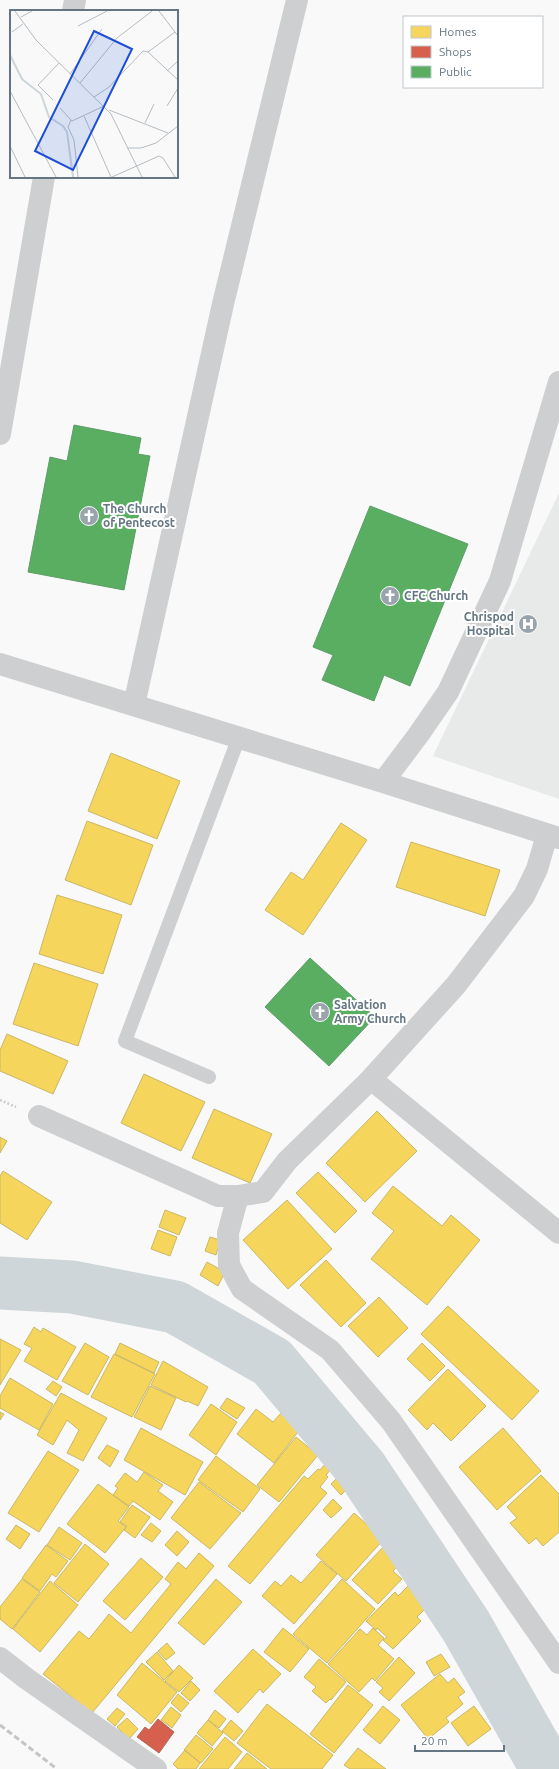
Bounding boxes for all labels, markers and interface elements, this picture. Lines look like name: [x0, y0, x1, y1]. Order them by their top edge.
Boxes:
inset map: [10, 10, 178, 178]
legend: [403, 16, 543, 88]
text: Homes: [439, 25, 477, 38]
text: Shops: [439, 45, 471, 58]
text: Public: [439, 65, 472, 78]
place label: The Church of Pentecost: [103, 502, 175, 529]
church icon: The Church of Pentecost: [78, 505, 100, 527]
church icon: CFC Church: [379, 585, 401, 607]
place label: CFC Church: [404, 589, 468, 602]
place label: Chrispod Hospital: [464, 610, 514, 637]
hospital icon: Chrispod Hospital: [517, 613, 539, 635]
place label: Salvation Army Church: [334, 998, 406, 1025]
church icon: Salvation Army Church: [309, 1001, 331, 1023]
scale bar: [415, 1727, 504, 1753]
text: 20 m: [421, 1734, 448, 1747]

